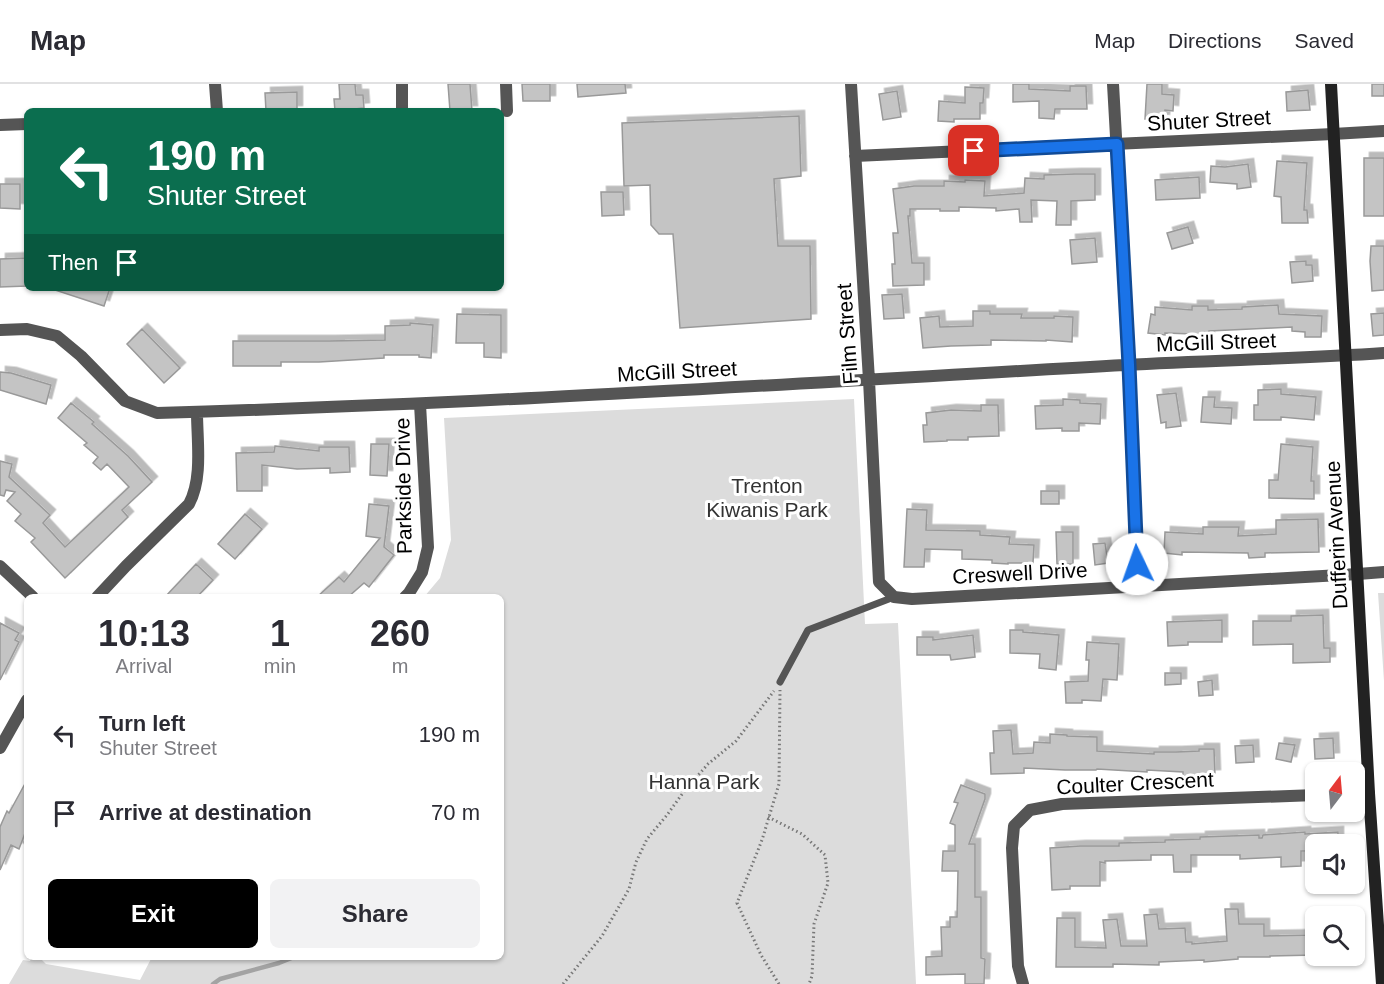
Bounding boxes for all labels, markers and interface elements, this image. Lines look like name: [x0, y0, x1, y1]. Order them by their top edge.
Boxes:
text: Map: [30, 25, 86, 56]
text: Map: [1094, 29, 1135, 52]
text: Directions: [1168, 29, 1261, 52]
text: Saved: [1294, 29, 1354, 52]
street label: Shuter Street: [1147, 105, 1272, 135]
pin: [948, 125, 999, 176]
icon: left: [48, 132, 126, 210]
text: 190 m: [147, 132, 266, 179]
icon: arrive: [957, 134, 990, 167]
text: Shuter Street: [147, 181, 306, 211]
icon: arrive: [110, 246, 143, 279]
text: Then: [48, 250, 98, 275]
street label: Film Street: [832, 282, 862, 385]
street label: McGill Street: [1156, 328, 1277, 356]
street label: McGill Street: [616, 356, 738, 386]
street label: Parkside Drive: [390, 418, 416, 554]
street label: Dufferin Avenue: [1321, 460, 1351, 610]
park label: Trenton Kiwanis Park: [706, 474, 828, 521]
position arrow: [1105, 532, 1169, 596]
street label: Creswell Drive: [952, 558, 1088, 588]
text: 10:13: [98, 613, 190, 654]
text: 1: [270, 613, 290, 654]
text: 260: [370, 613, 430, 654]
text: Arrival: [116, 655, 172, 677]
text: min: [264, 655, 296, 677]
text: m: [392, 655, 408, 677]
text: Turn left: [99, 711, 185, 736]
icon: left: [48, 719, 81, 752]
text: 190 m: [419, 722, 480, 747]
text: Shuter Street: [99, 737, 217, 759]
north arrow: [1305, 762, 1365, 822]
map controls: [1305, 762, 1365, 966]
street label: Coulter Crescent: [1056, 767, 1214, 799]
park label: Hanna Park: [649, 770, 760, 793]
icon: arrive: [48, 797, 81, 830]
text: Arrive at destination: [99, 800, 312, 825]
text: 70 m: [431, 800, 480, 825]
button: sound: [1305, 834, 1365, 894]
button: Exit: [48, 879, 258, 948]
button: Share: [270, 879, 480, 948]
button: search: [1305, 906, 1365, 966]

